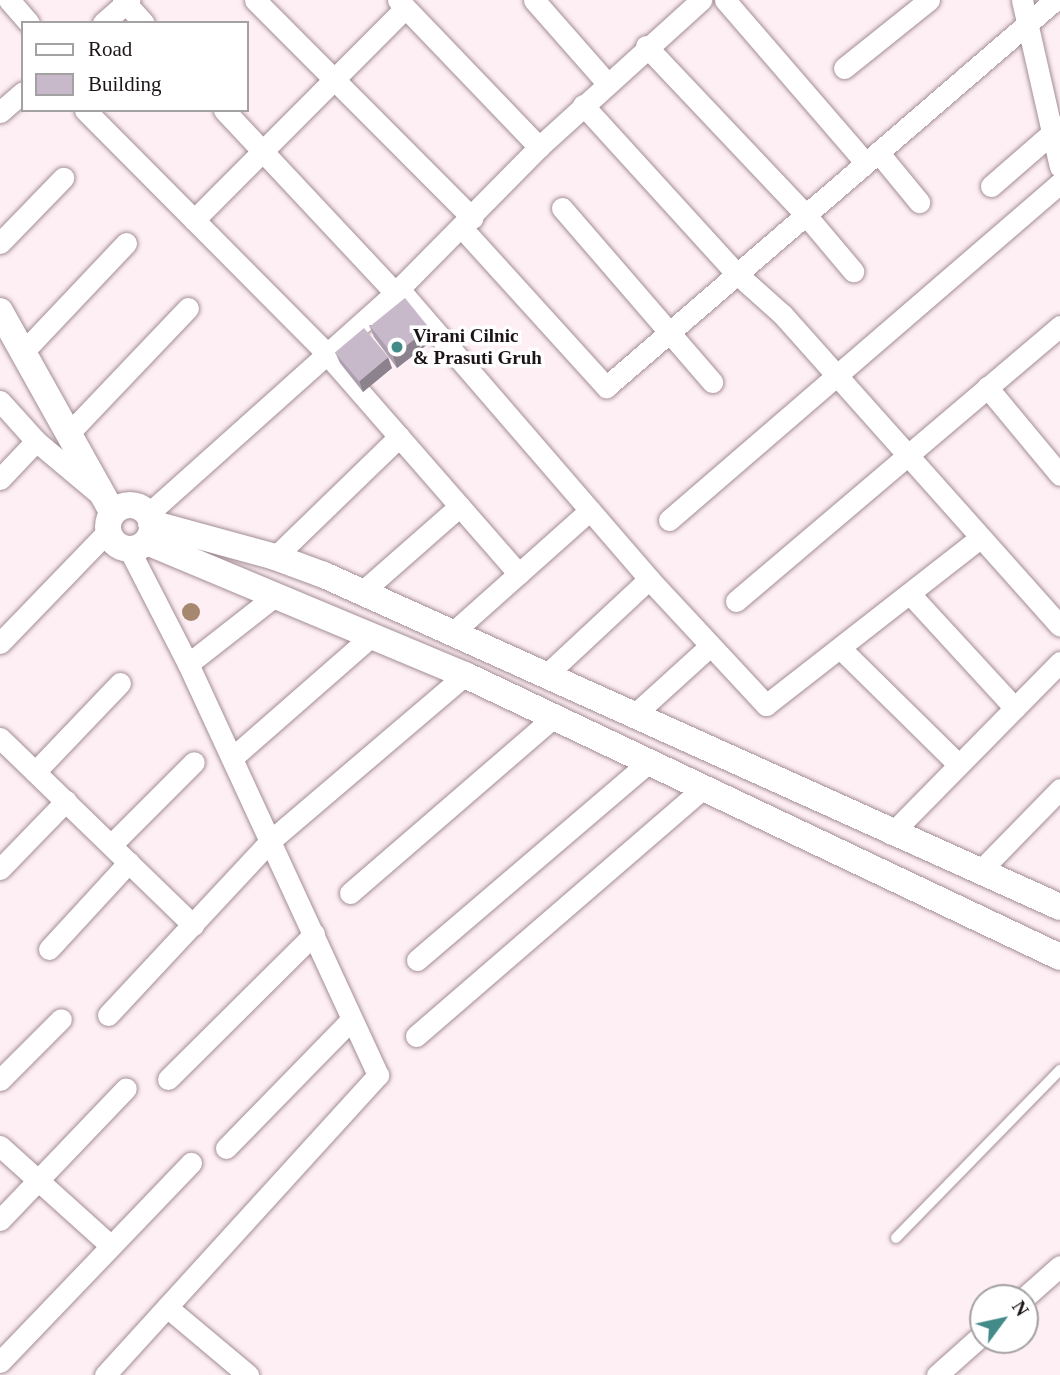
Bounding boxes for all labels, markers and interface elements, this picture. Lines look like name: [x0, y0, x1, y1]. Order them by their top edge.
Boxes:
legend: [21, 21, 248, 112]
text: Road: [88, 37, 132, 61]
text: Building: [88, 72, 162, 96]
place label: Virani Cilnic & Prasuti Gruh: [413, 325, 542, 369]
marker: Virani Cilnic & Prasuti Gruh: [387, 337, 407, 357]
north arrow: [969, 1284, 1039, 1354]
text: N: [1008, 1297, 1033, 1320]

